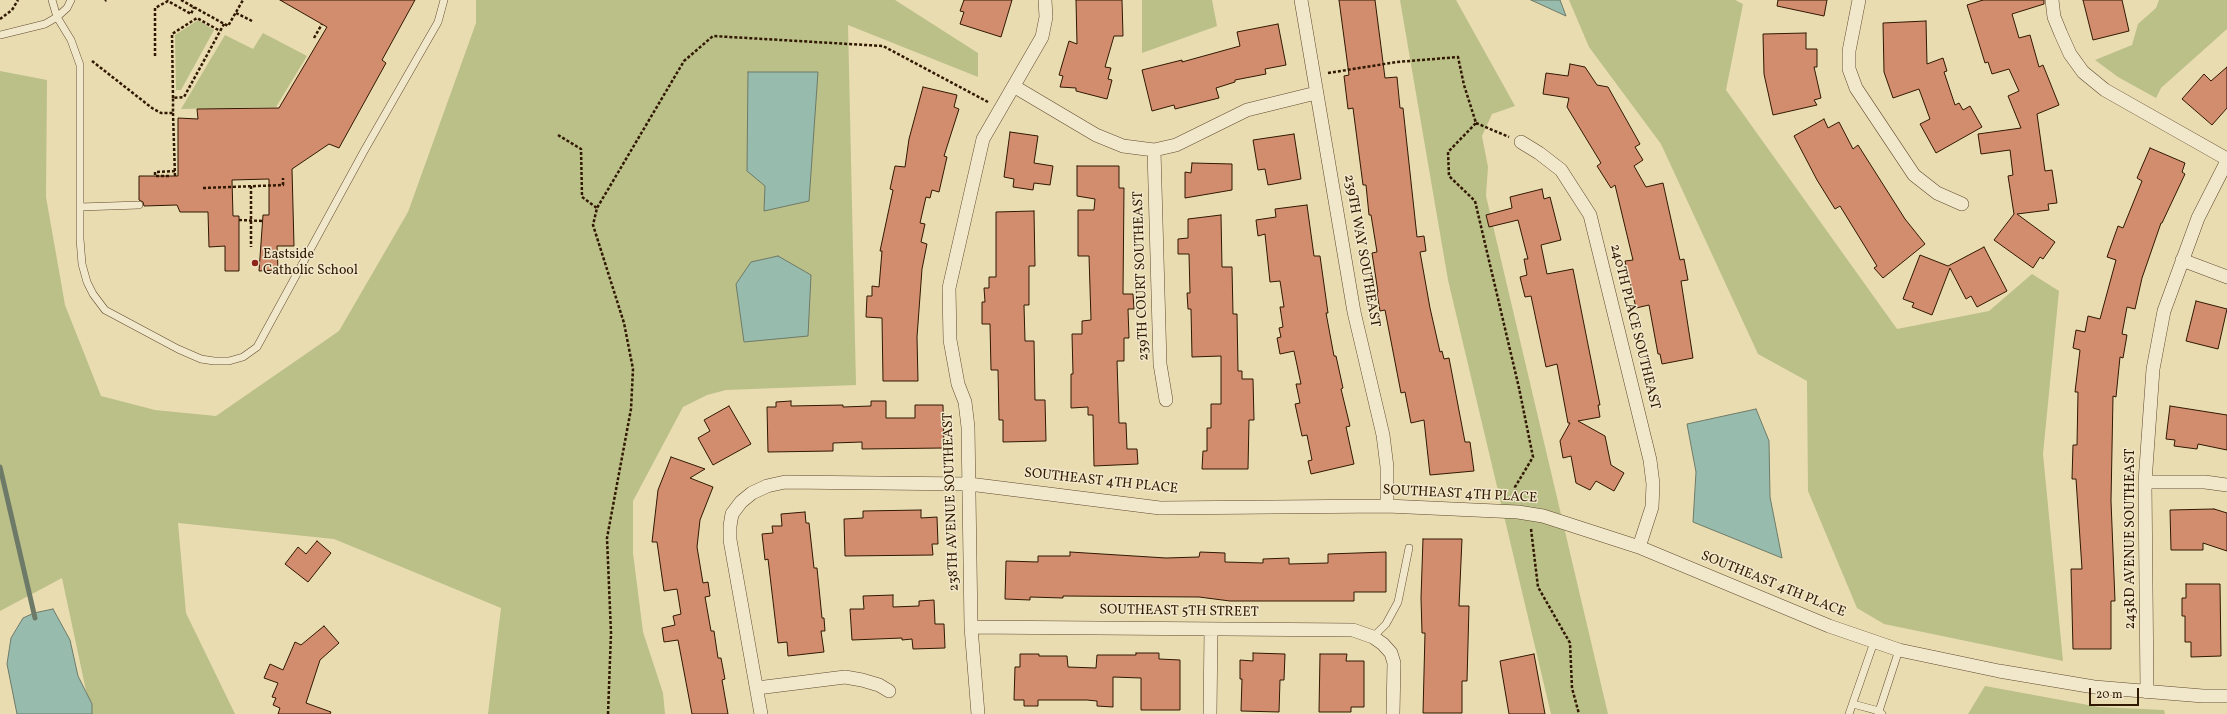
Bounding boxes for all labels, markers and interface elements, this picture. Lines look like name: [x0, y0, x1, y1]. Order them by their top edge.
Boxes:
street label: 239TH WAY SOUTHEAST: [1339, 173, 1383, 329]
street label: 239TH COURT SOUTHEAST: [1131, 191, 1153, 361]
street label: 240TH PLACE SOUTHEAST: [1605, 243, 1663, 411]
place label: Eastside Catholic School: [263, 247, 358, 280]
marker: Eastside Catholic School: [250, 258, 260, 268]
street label: 238TH AVENUE SOUTHEAST: [940, 412, 964, 592]
street label: 243RD AVENUE SOUTHEAST: [2123, 449, 2139, 629]
street label: SOUTHEAST 4TH PLACE: [1023, 466, 1179, 498]
street label: SOUTHEAST 4TH PLACE: [1382, 483, 1538, 507]
street label: SOUTHEAST 4TH PLACE: [1698, 548, 1848, 622]
street label: SOUTHEAST 5TH STREET: [1099, 602, 1259, 622]
scale bar: [2091, 680, 2141, 706]
text: 20 m: [2096, 687, 2123, 703]

